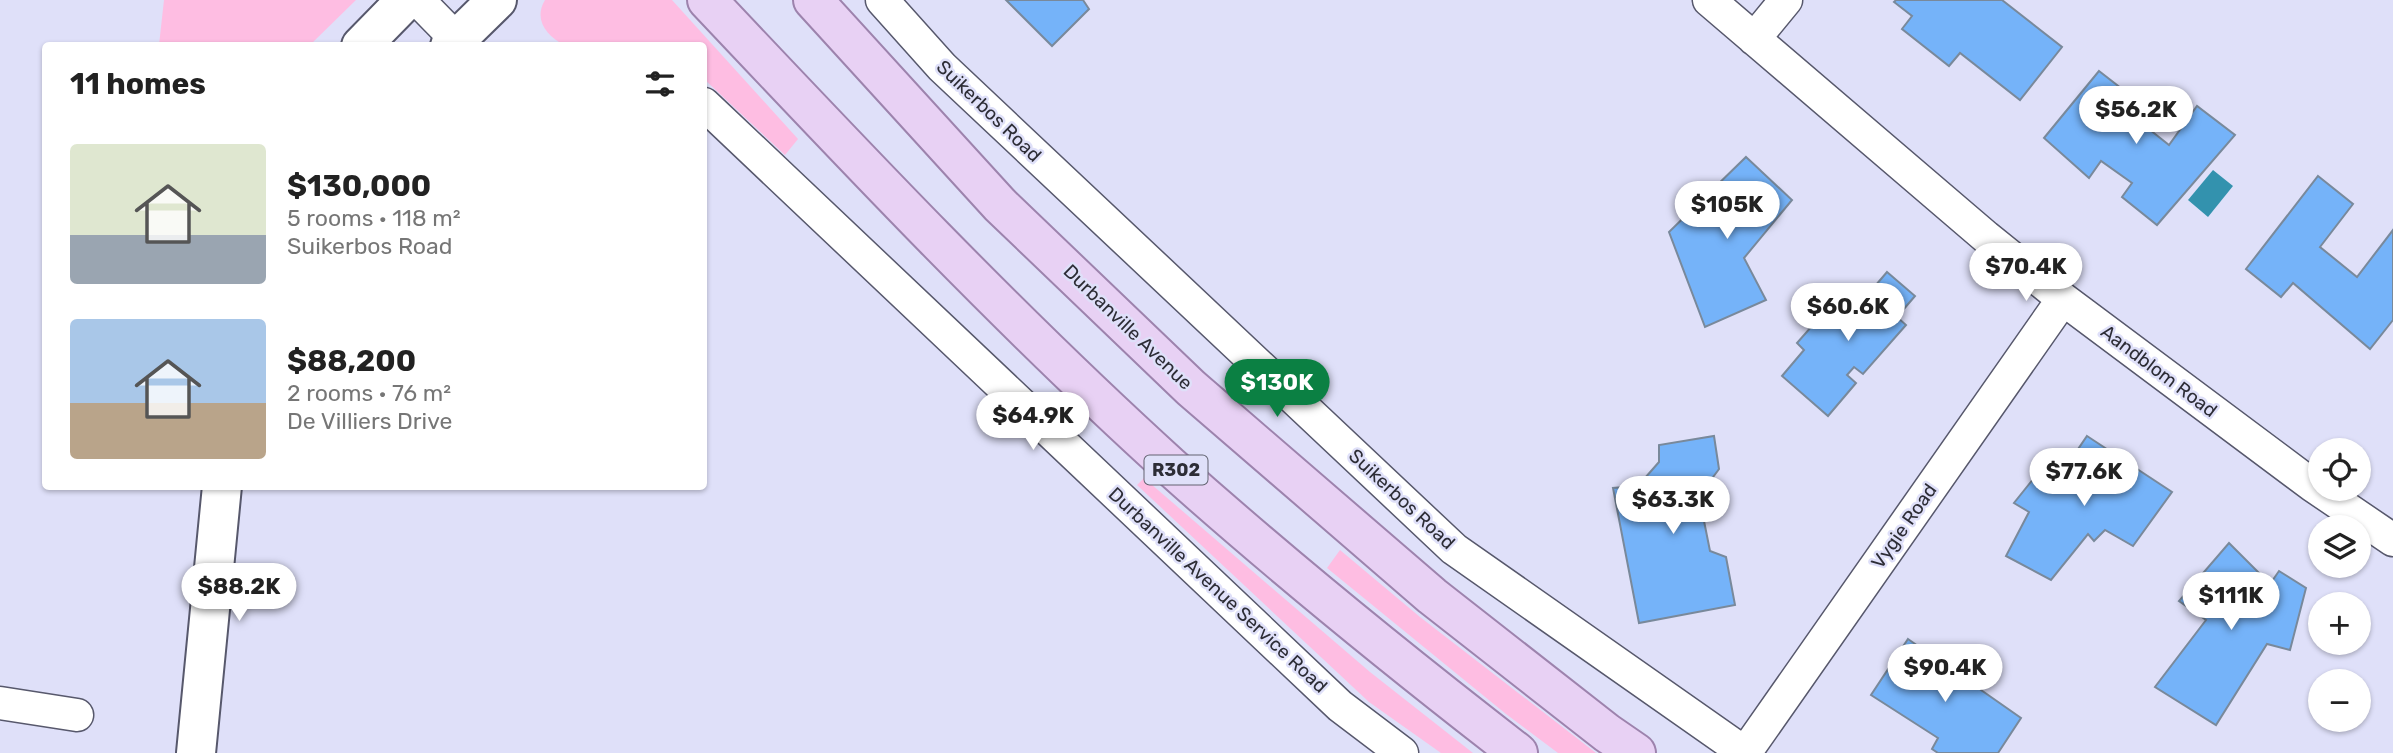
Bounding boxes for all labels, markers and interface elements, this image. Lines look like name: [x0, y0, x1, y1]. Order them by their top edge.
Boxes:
street label: Suikerbos Road: [932, 55, 1046, 167]
icon: filters: [641, 65, 679, 103]
text: 11 homes: [70, 66, 206, 102]
pin: $56.2K: [2079, 86, 2193, 146]
text: $56.2K: [2095, 95, 2177, 123]
text: $130,000: [287, 168, 431, 204]
icon: home: [126, 172, 210, 256]
pin: $105K: [1678, 182, 1776, 241]
text: $105K: [1691, 190, 1763, 218]
text: 5 rooms · 118 m²: [287, 204, 461, 232]
text: Suikerbos Road: [287, 232, 452, 260]
pin: $70.4K: [1969, 244, 2083, 303]
text: $70.4K: [1985, 252, 2067, 280]
street label: Durbanville Avenue: [1059, 260, 1197, 394]
pin: $60.6K: [1791, 284, 1905, 343]
text: $60.6K: [1807, 292, 1889, 320]
street label: Aandblom Road: [2096, 320, 2222, 422]
text: $88,200: [287, 343, 416, 379]
icon: home: [126, 347, 210, 431]
pin: $130K: [1228, 360, 1326, 419]
text: $130K: [1241, 368, 1313, 396]
text: 2 rooms · 76 m²: [287, 379, 451, 407]
pin: $64.9K: [976, 392, 1090, 452]
text: $64.9K: [992, 401, 1074, 429]
text: De Villiers Drive: [287, 407, 452, 435]
map controls: [2308, 438, 2371, 732]
button: locate: [2308, 438, 2371, 501]
street label: Suikerbos Road: [1344, 444, 1460, 554]
pin: $77.6K: [2027, 448, 2141, 508]
road number: R302: [1144, 456, 1208, 484]
text: $77.6K: [2045, 457, 2123, 485]
pin: $63.3K: [1616, 476, 1730, 536]
street label: Vygie Road: [1866, 479, 1942, 573]
street label: Durbanville Avenue Service Road: [1104, 482, 1332, 698]
text: $63.3K: [1632, 485, 1714, 513]
button: layers: [2308, 515, 2371, 578]
pin: $88.2K: [182, 564, 296, 623]
text: $88.2K: [197, 572, 281, 600]
pin: $111K: [2182, 572, 2280, 632]
text: $111K: [2199, 581, 2263, 609]
button: +: [2308, 592, 2371, 655]
pin: $90.4K: [1888, 644, 2002, 704]
text: $90.4K: [1904, 653, 1986, 681]
button: −: [2308, 669, 2371, 732]

